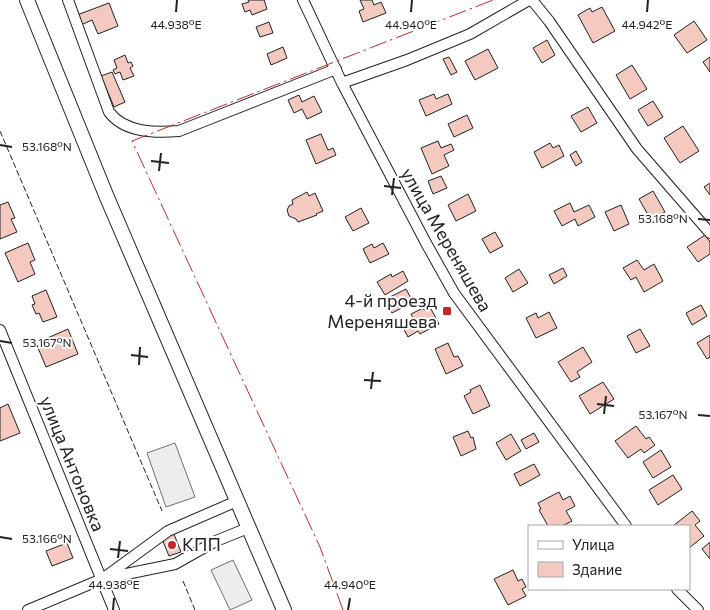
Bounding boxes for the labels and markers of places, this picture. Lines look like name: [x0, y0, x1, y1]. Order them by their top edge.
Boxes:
place label: 4-й проезд Мереняшева: [327, 289, 437, 332]
marker: 4-й проезд Мереняшева: [441, 305, 453, 317]
place label: КПП: [182, 533, 221, 555]
marker: КПП: [166, 539, 178, 551]

